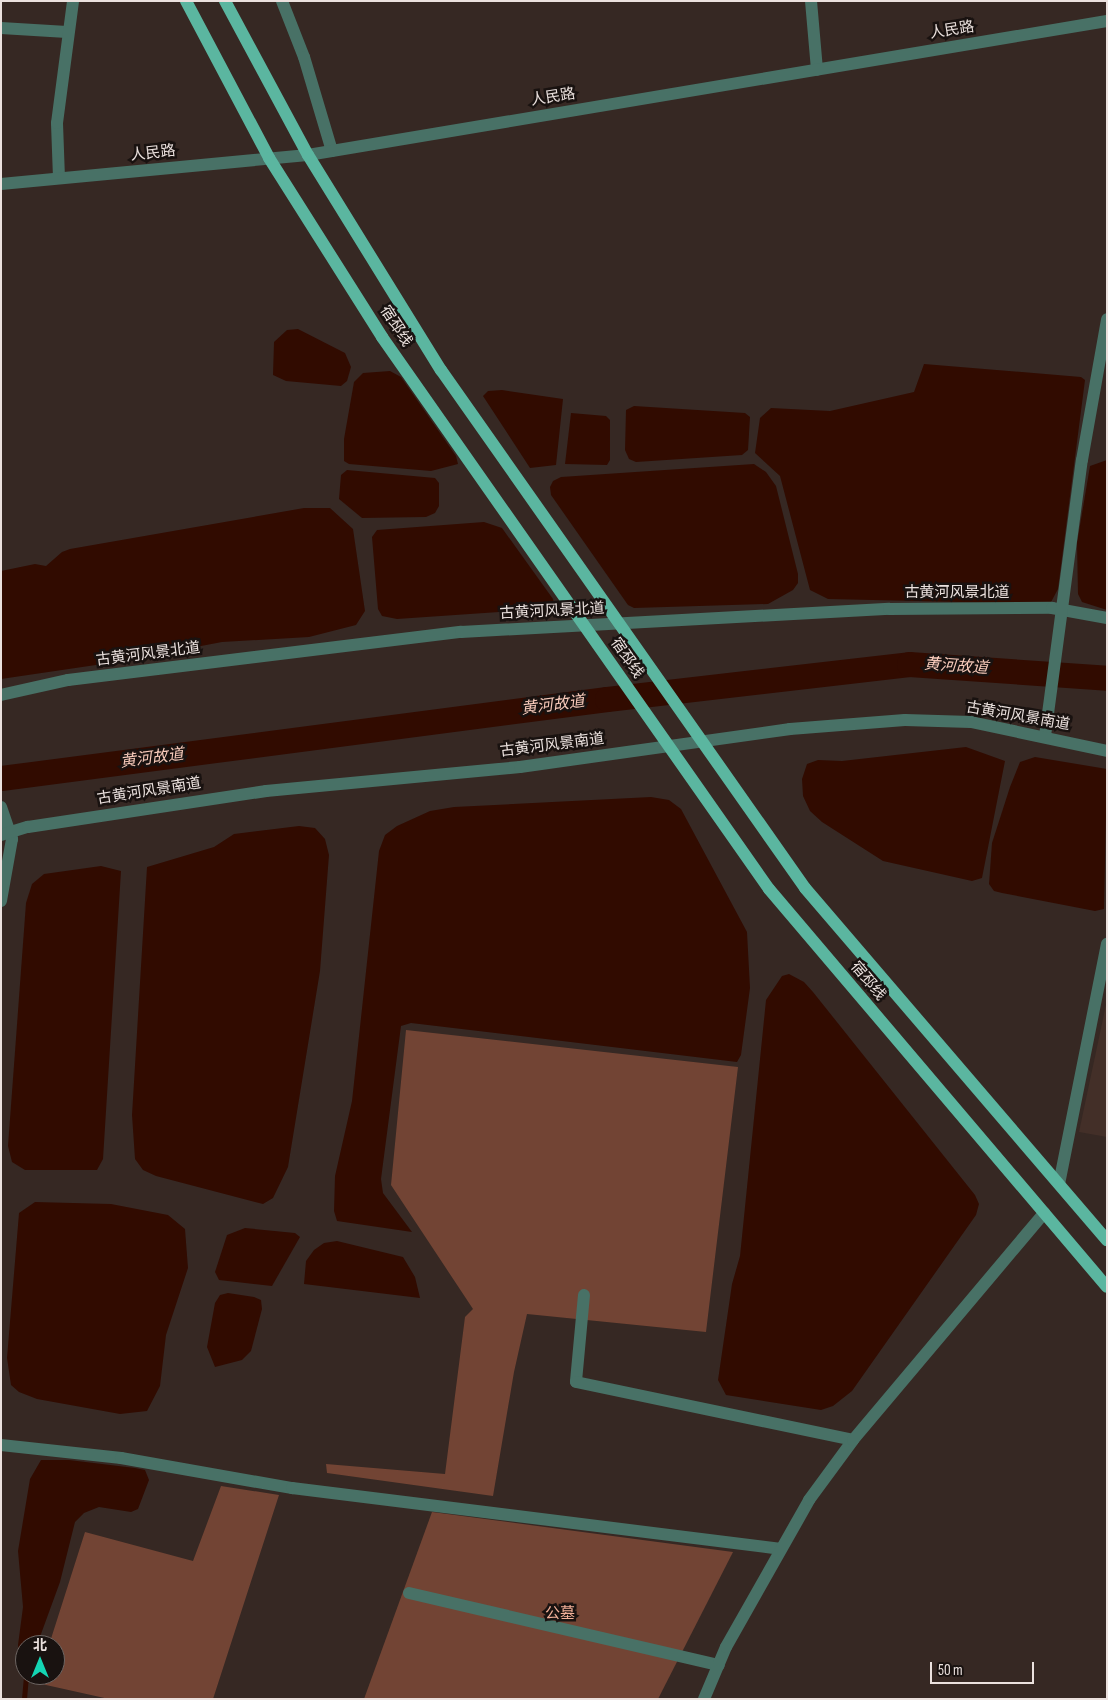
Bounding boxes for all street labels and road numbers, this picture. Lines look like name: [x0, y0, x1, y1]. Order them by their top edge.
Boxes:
street label: 人民路: [928, 18, 976, 42]
street label: 人民路: [529, 85, 577, 109]
street label: 人民路: [130, 142, 176, 164]
street label: 宿邳线: [376, 302, 416, 350]
street label: 古黄河风景北道: [905, 584, 1009, 602]
street label: 古黄河风景北道: [499, 599, 605, 623]
street label: 宿邳线: [607, 634, 647, 682]
street label: 古黄河风景北道: [95, 639, 201, 669]
street label: 古黄河风景南道: [965, 698, 1071, 734]
street label: 古黄河风景南道: [499, 730, 605, 760]
street label: 古黄河风景南道: [96, 774, 202, 808]
street label: 宿邳线: [847, 958, 889, 1004]

